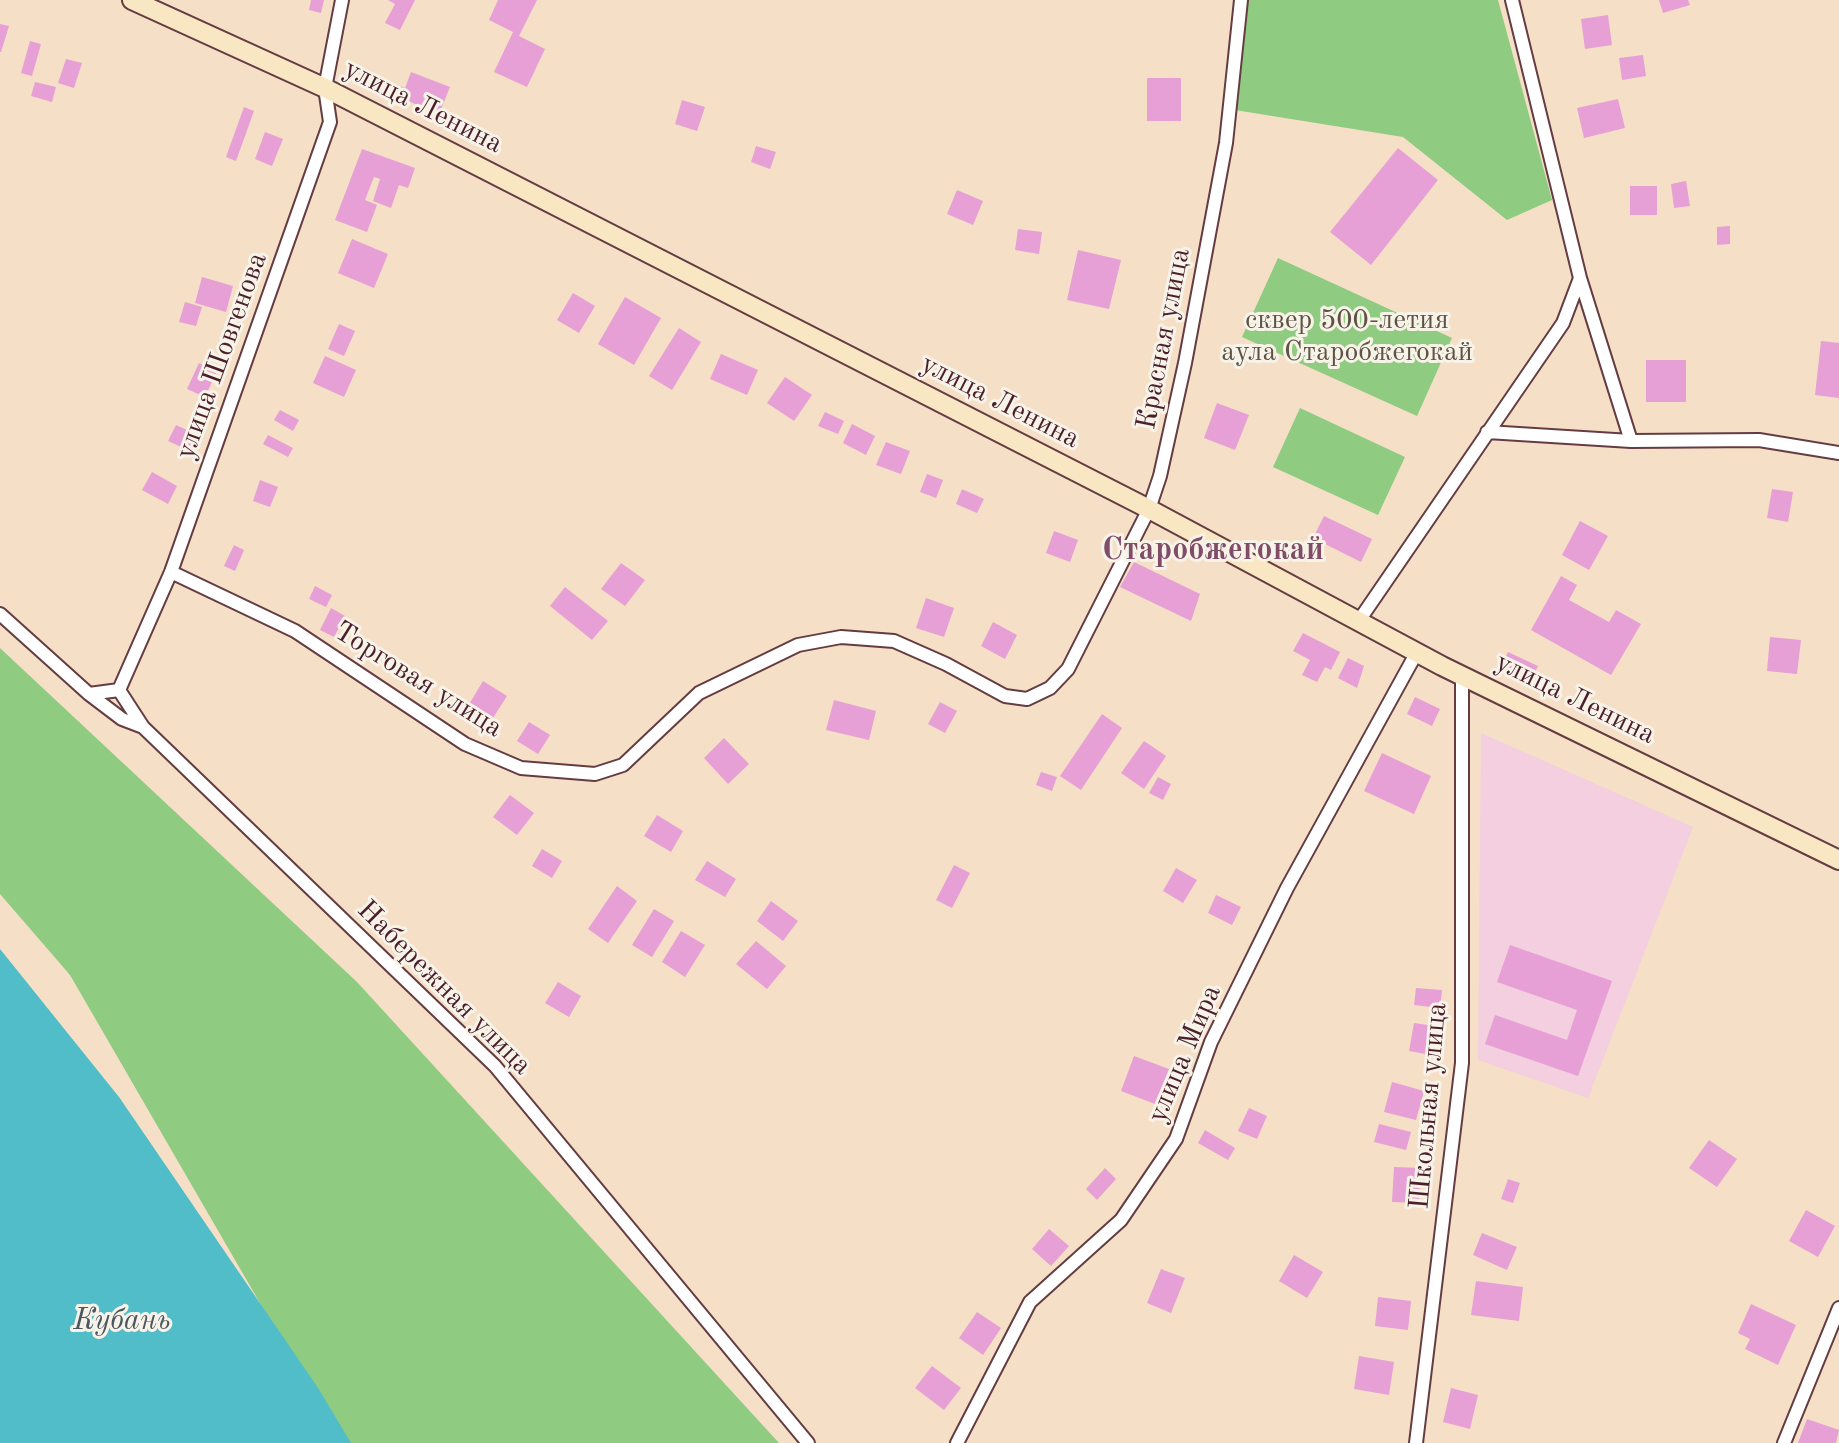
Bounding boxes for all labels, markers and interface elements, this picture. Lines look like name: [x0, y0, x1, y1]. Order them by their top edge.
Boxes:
street label: улица Ленина: [338, 53, 508, 161]
street label: Красная улица: [1130, 245, 1198, 433]
street label: улица Шовгенова: [169, 248, 275, 464]
park label: сквер 500-летия аула Старобжегокай: [1221, 304, 1473, 370]
street label: улица Ленина: [915, 348, 1085, 456]
district label: Старобжегокай: [1102, 532, 1324, 570]
street label: Торговая улица: [328, 615, 508, 745]
street label: улица Ленина: [1490, 646, 1660, 752]
street label: Набережная улица: [350, 894, 538, 1082]
street label: улица Мира: [1141, 980, 1229, 1128]
street label: Школьная улица: [1403, 1001, 1455, 1211]
water label: Кубань: [73, 1303, 171, 1339]

